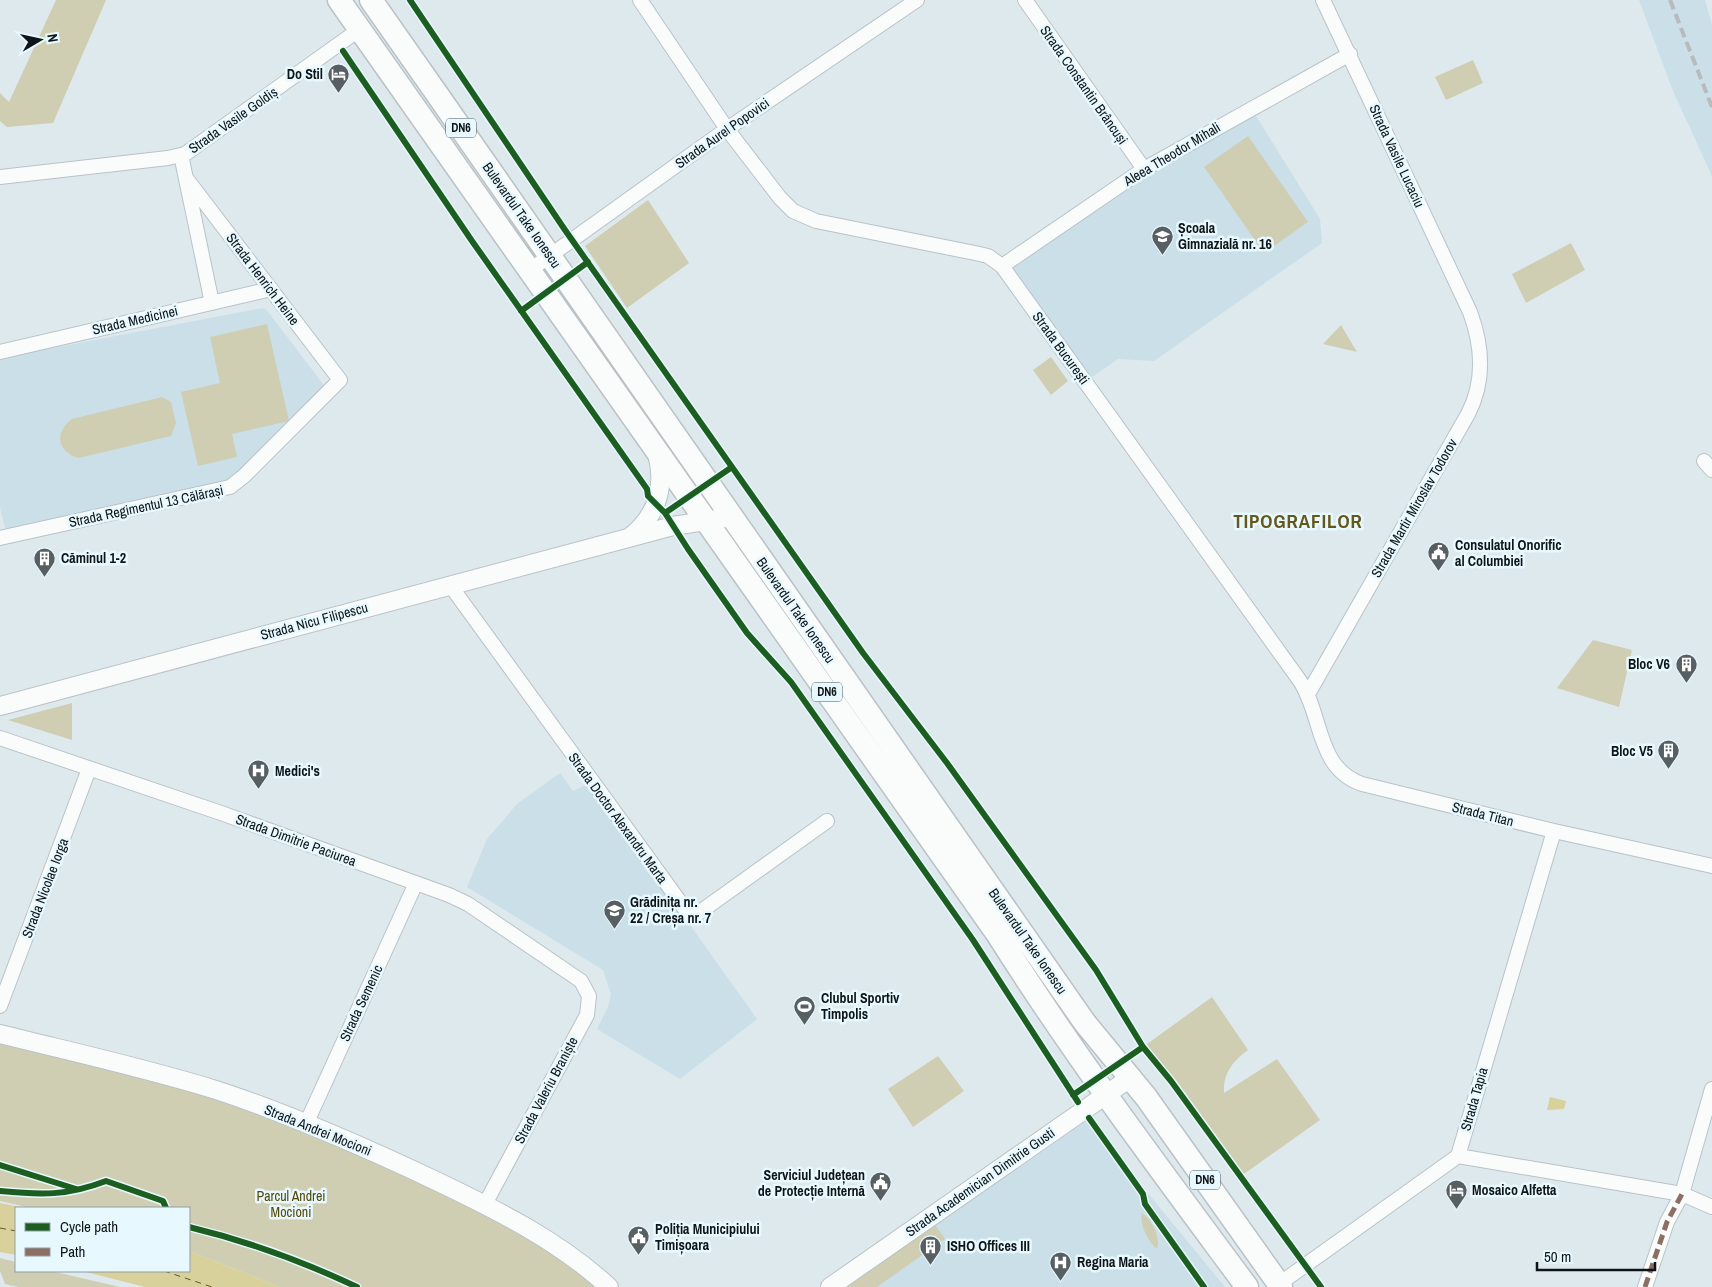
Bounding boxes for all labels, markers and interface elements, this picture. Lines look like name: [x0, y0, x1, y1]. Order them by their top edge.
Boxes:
north arrow: [15, 15, 65, 65]
street label: Strada Constantin Brâncuși: [1036, 22, 1132, 148]
text: N: [43, 32, 62, 43]
hotel icon: Do Stil: [327, 62, 351, 93]
place label: Do Stil: [287, 65, 323, 83]
street label: Strada Vasile Goldiș: [185, 83, 281, 157]
street label: Strada Aurel Popovici: [671, 94, 773, 172]
street label: Strada Vasile Lucaciu: [1365, 102, 1429, 210]
street label: Aleea Theodor Mihali: [1120, 118, 1224, 190]
road number: DN6: [446, 119, 476, 138]
street label: Bulevardul Take Ionescu: [479, 159, 565, 271]
place label: Școala Gimnazială nr. 16: [1178, 219, 1272, 253]
school or university icon: Școala Gimnazială nr. 16: [1150, 224, 1174, 255]
street label: Strada Henrich Heine: [222, 229, 304, 329]
street label: Strada Medicinei: [90, 301, 180, 339]
street label: Strada București: [1029, 308, 1093, 388]
street label: Strada Martir Miroslav Todorov: [1367, 435, 1461, 581]
street label: Strada Regimentul 13 Călărași: [67, 481, 225, 531]
district label: TIPOGRAFILOR: [1233, 508, 1363, 534]
place label: Consulatul Onorific al Columbiei: [1455, 536, 1562, 570]
public building icon: Consulatul Onorific al Columbiei: [1427, 541, 1451, 572]
building icon: Căminul 1-2: [33, 546, 57, 577]
place label: Căminul 1-2: [61, 549, 126, 567]
street label: Bulevardul Take Ionescu: [753, 554, 839, 666]
street label: Strada Nicu Filipescu: [258, 598, 370, 644]
building icon: Bloc V6: [1674, 652, 1698, 683]
place label: Bloc V6: [1628, 655, 1670, 673]
road number: DN6: [812, 682, 842, 702]
building icon: Bloc V5: [1657, 739, 1681, 770]
place label: Bloc V5: [1611, 742, 1654, 760]
street label: Strada Doctor Alexandru Marta: [564, 749, 672, 888]
hospital icon: Medici's: [247, 759, 271, 790]
place label: Medici's: [275, 762, 320, 780]
street label: Strada Titan: [1450, 798, 1516, 830]
street label: Strada Dimitrie Paciurea: [233, 810, 359, 870]
street label: Strada Nicolae Iorga: [18, 835, 72, 940]
street label: Bulevardul Take Ionescu: [985, 885, 1071, 997]
place label: Grădinița nr. 22 / Creșa nr. 7: [630, 893, 712, 928]
school or university icon: Grădinița nr. 22 / Creșa nr. 7: [602, 898, 626, 929]
street label: Strada Semenic: [335, 962, 387, 1044]
place label: Clubul Sportiv Timpolis: [821, 989, 900, 1023]
sports icon: Clubul Sportiv Timpolis: [793, 994, 817, 1025]
street label: Strada Valeriu Braniște: [510, 1033, 582, 1147]
street label: Strada Tapia: [1456, 1065, 1492, 1133]
street label: Strada Andrei Mocioni: [262, 1100, 374, 1160]
street label: Strada Academician Dimitrie Gusti: [902, 1124, 1058, 1240]
place label: Serviciul Județean de Protecție Internă: [758, 1166, 866, 1201]
road number: DN6: [1190, 1170, 1220, 1190]
public building icon: Serviciul Județean de Protecție Internă: [869, 1171, 893, 1202]
hotel icon: Mosaico Alfetta: [1444, 1178, 1468, 1209]
place label: Mosaico Alfetta: [1472, 1181, 1557, 1199]
park label: Parcul Andrei Mocioni: [257, 1187, 325, 1221]
legend: [15, 1207, 190, 1272]
text: Cycle path: [60, 1216, 118, 1237]
place label: Poliția Municipiului Timișoara: [655, 1220, 760, 1255]
public building icon: Poliția Municipiului Timișoara: [627, 1225, 651, 1256]
building icon: ISHO Offices III: [919, 1234, 943, 1265]
place label: ISHO Offices III: [947, 1237, 1030, 1255]
scale bar: [1537, 1240, 1654, 1272]
text: Path: [60, 1241, 85, 1262]
text: 50 m: [1544, 1246, 1571, 1267]
hospital icon: Regina Maria: [1049, 1250, 1073, 1281]
place label: Regina Maria: [1077, 1253, 1149, 1271]

